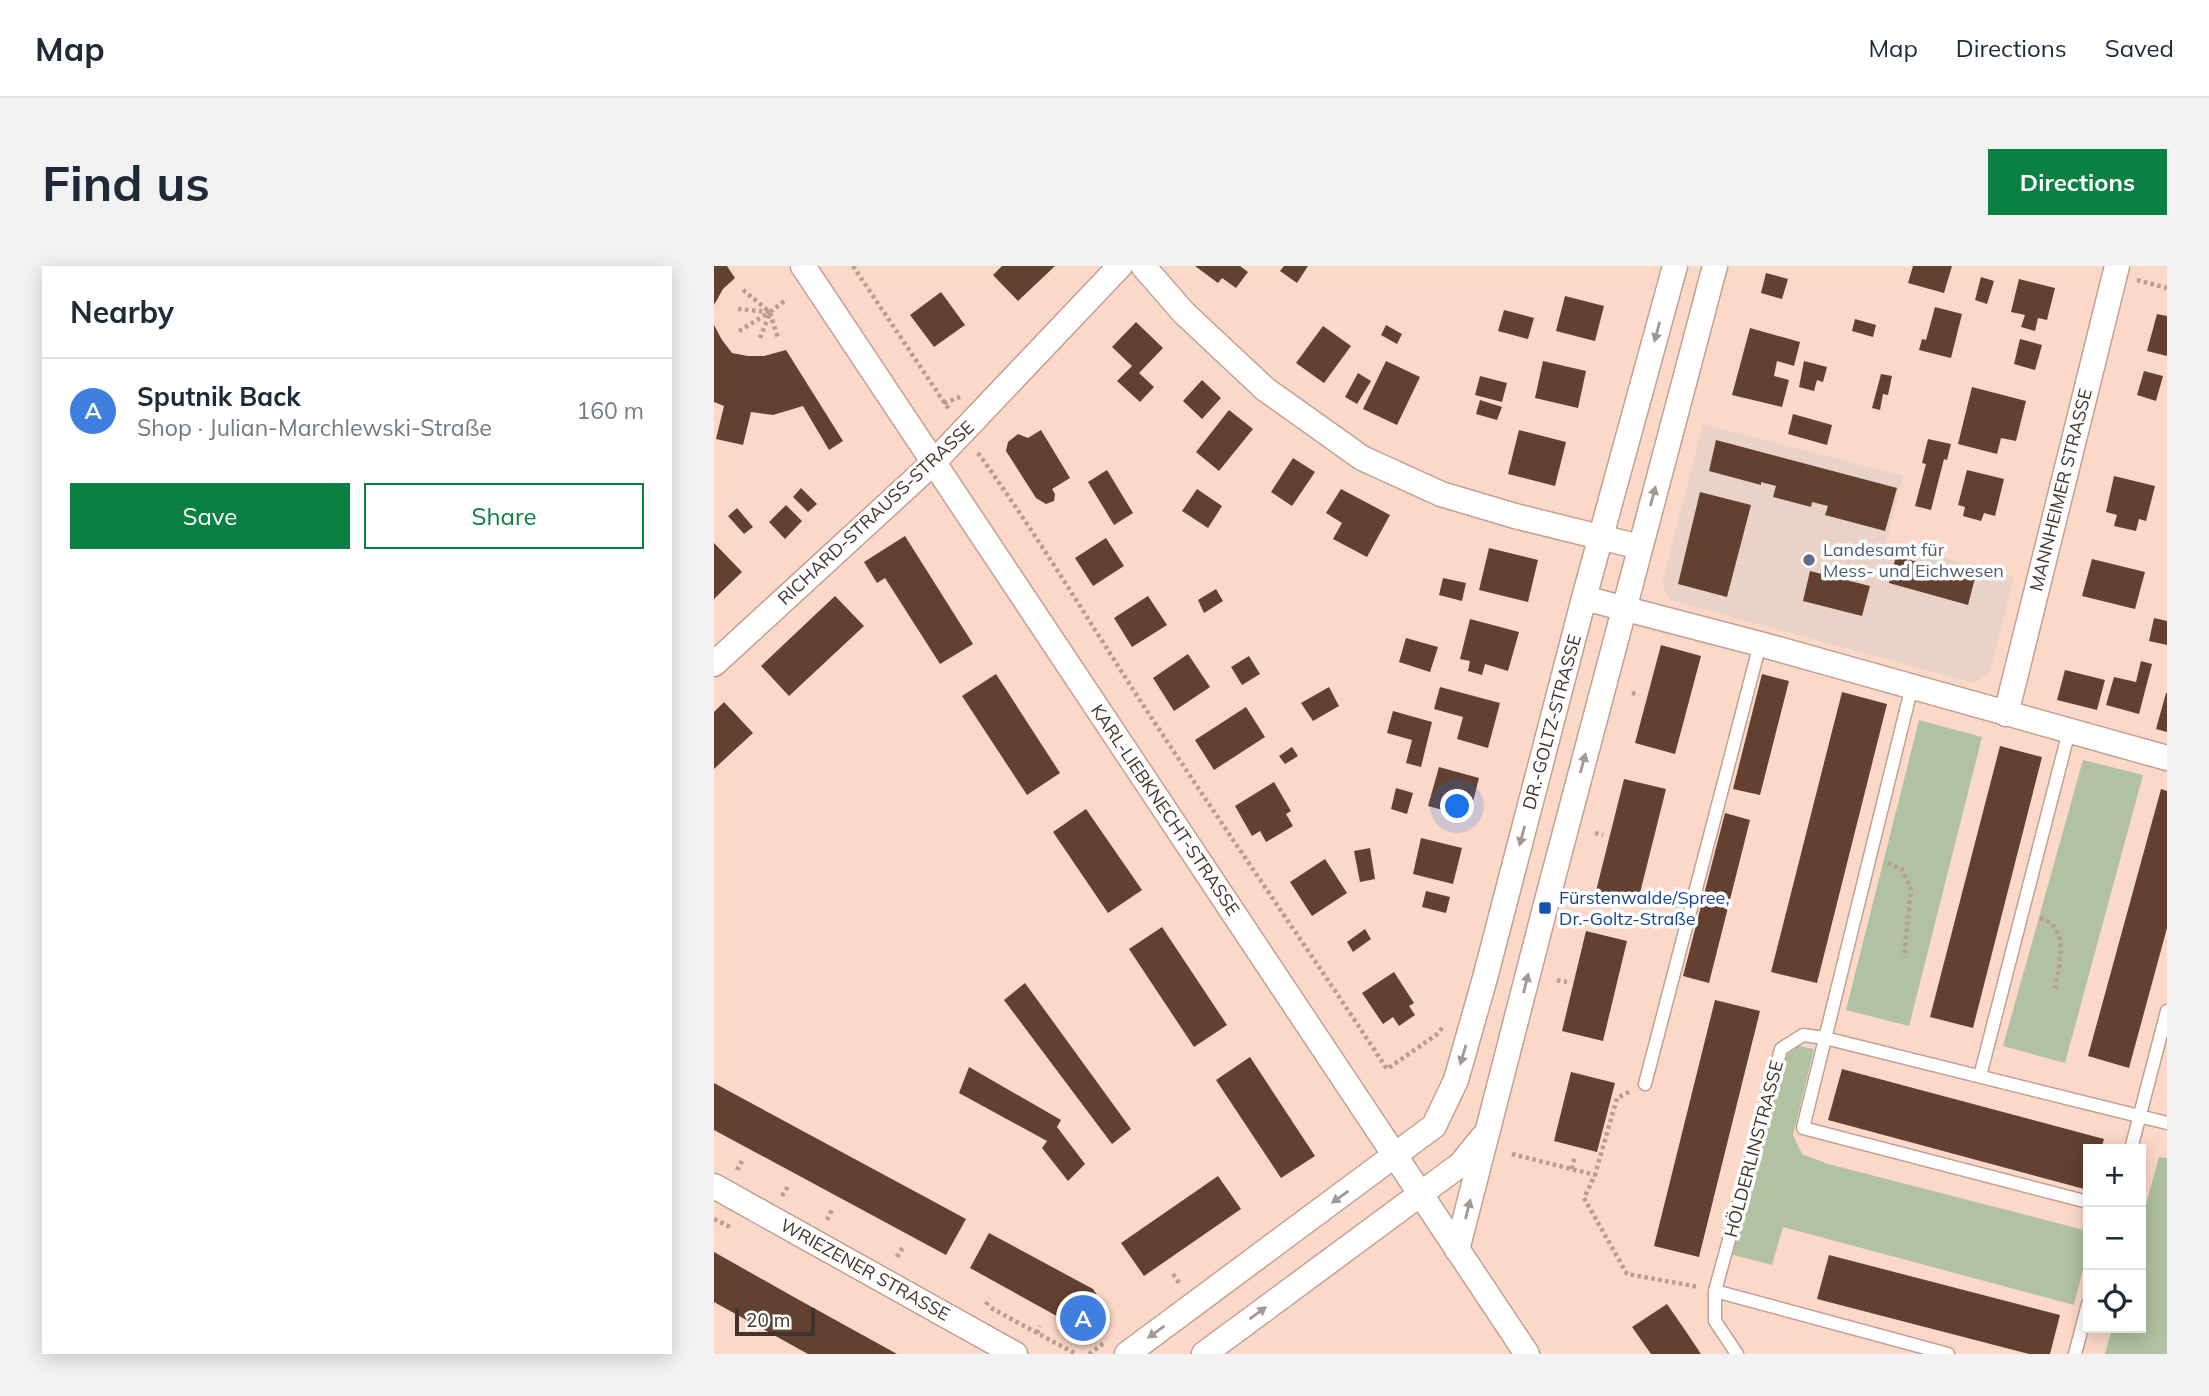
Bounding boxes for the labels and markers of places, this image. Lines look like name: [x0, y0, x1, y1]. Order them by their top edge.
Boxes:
place label: Landesamt für Mess- und Eichwesen: [1823, 538, 2004, 582]
marker: Landesamt für Mess- und Eichwesen: [1801, 552, 1817, 568]
place label: Fürstenwalde/Spree, Dr.-Goltz-Straße: [1559, 886, 1730, 930]
marker: Fürstenwalde/Spree, Dr.-Goltz-Straße: [1537, 900, 1553, 916]
pin: A: [1060, 1292, 1106, 1344]

